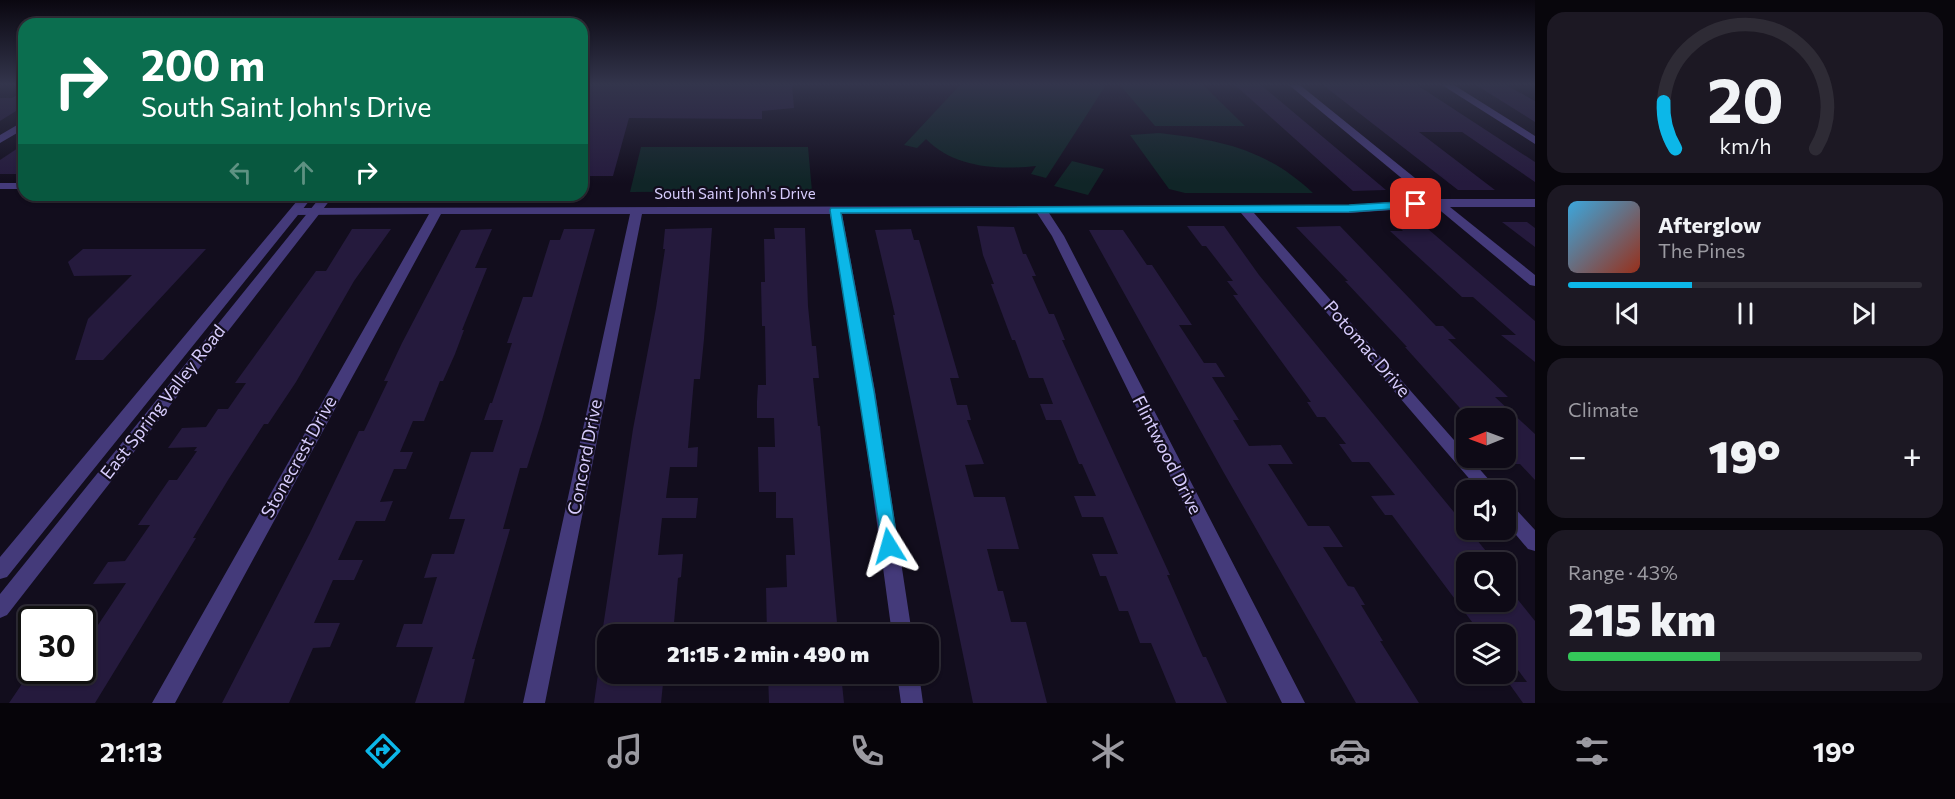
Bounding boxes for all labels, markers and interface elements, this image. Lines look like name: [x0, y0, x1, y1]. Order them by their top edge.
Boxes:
text: 200 m: [141, 38, 265, 90]
icon: right: [42, 42, 120, 120]
text: 20: [1707, 61, 1783, 137]
text: South Saint John's Drive: [141, 90, 431, 123]
text: km/h: [1719, 133, 1771, 159]
icon: left: [224, 156, 257, 189]
icon: ahead: [287, 156, 320, 189]
icon: right: [350, 156, 383, 189]
pin: [1390, 178, 1441, 229]
street label: South Saint John's Drive: [654, 184, 816, 202]
icon: arrive: [1399, 187, 1432, 220]
text: Afterglow: [1658, 211, 1761, 238]
text: The Pines: [1658, 238, 1745, 262]
street label: Potomac Drive: [1320, 296, 1416, 401]
icon: previous: [1611, 297, 1644, 330]
icon: pause: [1729, 297, 1762, 330]
icon: next: [1847, 297, 1880, 330]
street label: East Spring Valley Road: [95, 320, 229, 483]
street label: Stonecrest Drive: [256, 392, 341, 521]
street label: Flintwood Drive: [1129, 392, 1207, 518]
street label: Concord Drive: [562, 397, 606, 516]
text: Climate: [1568, 397, 1638, 421]
north arrow: [1456, 408, 1516, 468]
map controls: [1456, 408, 1516, 684]
text: 19°: [1709, 427, 1781, 482]
text: −: [1568, 434, 1587, 475]
text: +: [1903, 434, 1922, 475]
button: sound: [1456, 480, 1516, 540]
position arrow: [857, 514, 921, 578]
button: search: [1456, 552, 1516, 612]
text: Range · 43%: [1568, 560, 1678, 584]
text: 215 km: [1568, 590, 1716, 645]
speed limit sign: 30: [18, 606, 96, 684]
button: layers: [1456, 624, 1516, 684]
text: 21:15 · 2 min · 490 m: [667, 640, 869, 667]
icon: directions: [362, 730, 404, 772]
icon: music: [604, 730, 646, 772]
icon: phone: [846, 730, 888, 772]
icon: climate: [1087, 730, 1129, 772]
icon: car: [1329, 730, 1371, 772]
icon: filters: [1571, 730, 1613, 772]
text: 21:13: [100, 735, 163, 768]
text: 19°: [1813, 735, 1855, 768]

